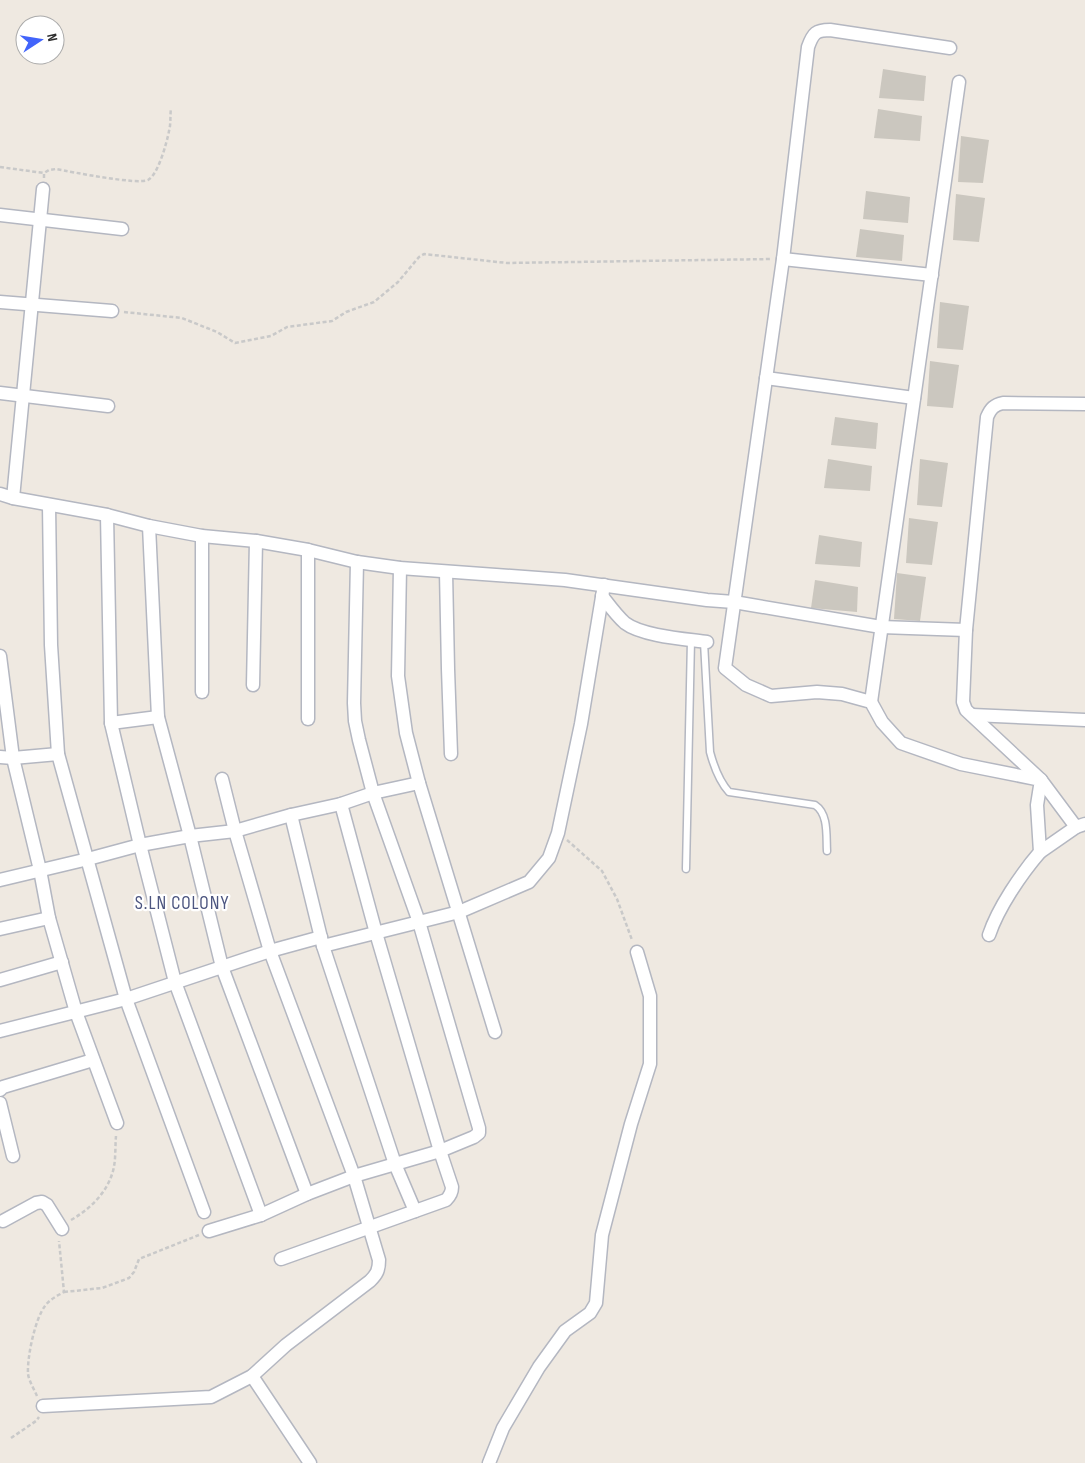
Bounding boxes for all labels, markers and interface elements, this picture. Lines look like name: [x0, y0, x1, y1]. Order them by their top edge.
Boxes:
north arrow: [15, 15, 65, 65]
text: N: [43, 32, 61, 43]
district label: S.LN COLONY: [135, 892, 229, 915]

